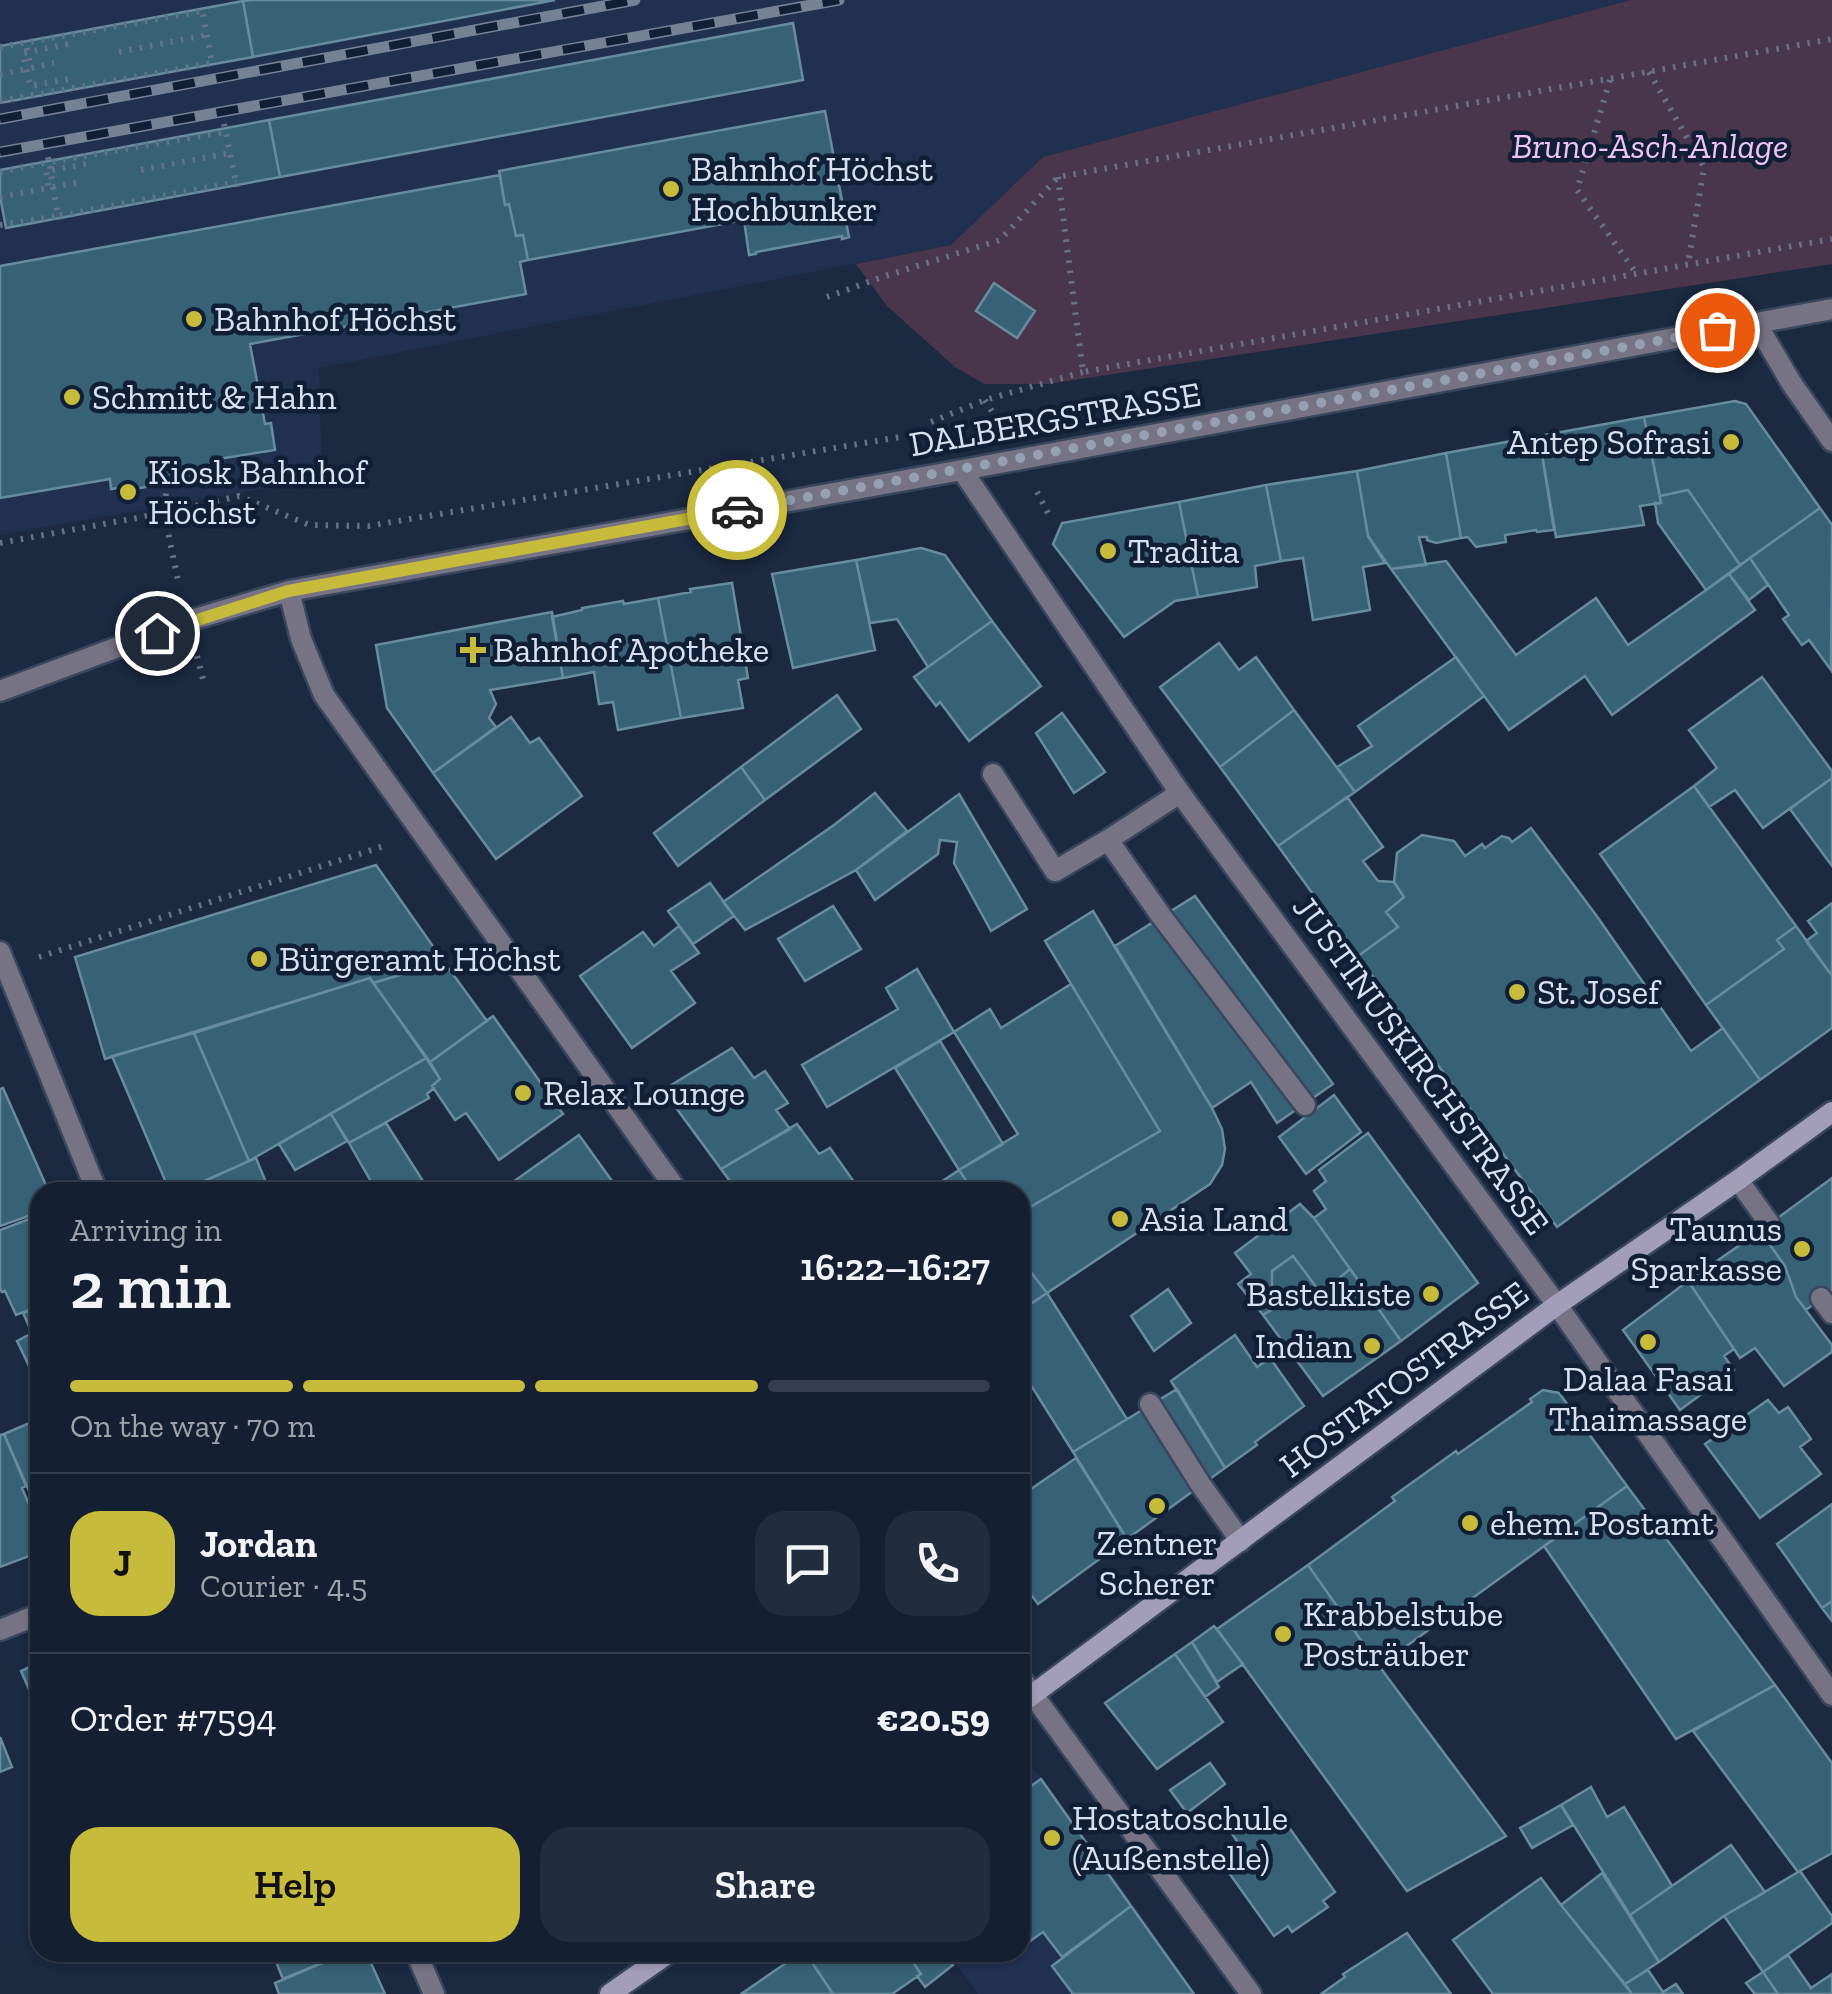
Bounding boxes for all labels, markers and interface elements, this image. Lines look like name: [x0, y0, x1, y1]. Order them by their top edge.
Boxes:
park label: Bruno-Asch-Anlage: [1512, 125, 1788, 167]
place label: Bahnhof Höchst Hochbunker: [691, 148, 933, 230]
marker: Bahnhof Höchst Hochbunker: [660, 178, 682, 200]
pin: [1675, 288, 1760, 373]
place label: Bahnhof Höchst: [214, 298, 456, 340]
icon: bag: [1690, 303, 1745, 358]
marker: Bahnhof Höchst: [183, 308, 205, 330]
street label: DALBERGSTRASSE: [906, 373, 1204, 465]
place label: Schmitt & Hahn: [92, 376, 336, 418]
marker: Schmitt & Hahn: [61, 386, 83, 408]
place label: Antep Sofrasi: [1507, 421, 1711, 463]
marker: Antep Sofrasi: [1720, 431, 1742, 453]
place label: Kiosk Bahnhof Höchst: [148, 451, 369, 533]
courier: [687, 460, 787, 560]
marker: Kiosk Bahnhof Höchst: [117, 481, 139, 503]
icon: car: [710, 483, 765, 538]
place label: Tradita: [1128, 530, 1240, 572]
marker: Tradita: [1097, 540, 1119, 562]
pin: [115, 591, 200, 676]
icon: home: [130, 606, 185, 661]
place label: Bahnhof Apotheke: [493, 629, 769, 671]
marker: Bahnhof Apotheke: [462, 639, 484, 661]
street label: JUSTINUSKIRCHSTRASSE: [1284, 887, 1558, 1243]
place label: Bürgeramt Höchst: [279, 938, 561, 980]
marker: Bürgeramt Höchst: [248, 948, 270, 970]
place label: St. Josef: [1537, 971, 1662, 1013]
marker: St. Josef: [1506, 981, 1528, 1003]
place label: Relax Lounge: [543, 1072, 745, 1114]
marker: Relax Lounge: [512, 1082, 534, 1104]
place label: Asia Land: [1140, 1198, 1288, 1240]
marker: Asia Land: [1109, 1208, 1131, 1230]
place label: Taunus Sparkasse: [1630, 1208, 1782, 1290]
text: Arriving in: [70, 1211, 222, 1249]
marker: Taunus Sparkasse: [1791, 1238, 1813, 1260]
text: 16:22–16:27: [800, 1244, 990, 1290]
text: 2 min: [70, 1247, 231, 1325]
street label: HOSTATOSTRASSE: [1271, 1272, 1537, 1486]
place label: Bastelkiste: [1246, 1273, 1411, 1315]
marker: Bastelkiste: [1420, 1283, 1442, 1305]
place label: Indian: [1255, 1325, 1352, 1367]
marker: Dalaa Fasai Thaimassage: [1637, 1331, 1659, 1353]
marker: Indian: [1361, 1335, 1383, 1357]
place label: Dalaa Fasai Thaimassage: [1549, 1358, 1747, 1440]
text: On the way · 70 m: [70, 1407, 315, 1445]
marker: Zentner Scherer: [1146, 1495, 1168, 1517]
place label: ehem. Postamt: [1490, 1502, 1714, 1544]
button: chat: [755, 1511, 860, 1616]
button: phone: [885, 1511, 990, 1616]
marker: ehem. Postamt: [1459, 1512, 1481, 1534]
text: Jordan: [200, 1521, 317, 1567]
place label: Zentner Scherer: [1097, 1522, 1217, 1604]
text: J: [113, 1540, 132, 1586]
text: Courier · 4.5: [200, 1567, 367, 1605]
place label: Krabbelstube Posträuber: [1303, 1593, 1503, 1675]
marker: Krabbelstube Posträuber: [1272, 1623, 1294, 1645]
text: Order #7594: [70, 1695, 277, 1741]
text: €20.59: [876, 1695, 990, 1741]
place label: Hostatoschule (Außenstelle): [1072, 1797, 1288, 1879]
button: Help: [70, 1827, 520, 1942]
button: Share: [540, 1827, 990, 1942]
marker: Hostatoschule (Außenstelle): [1041, 1827, 1063, 1849]

